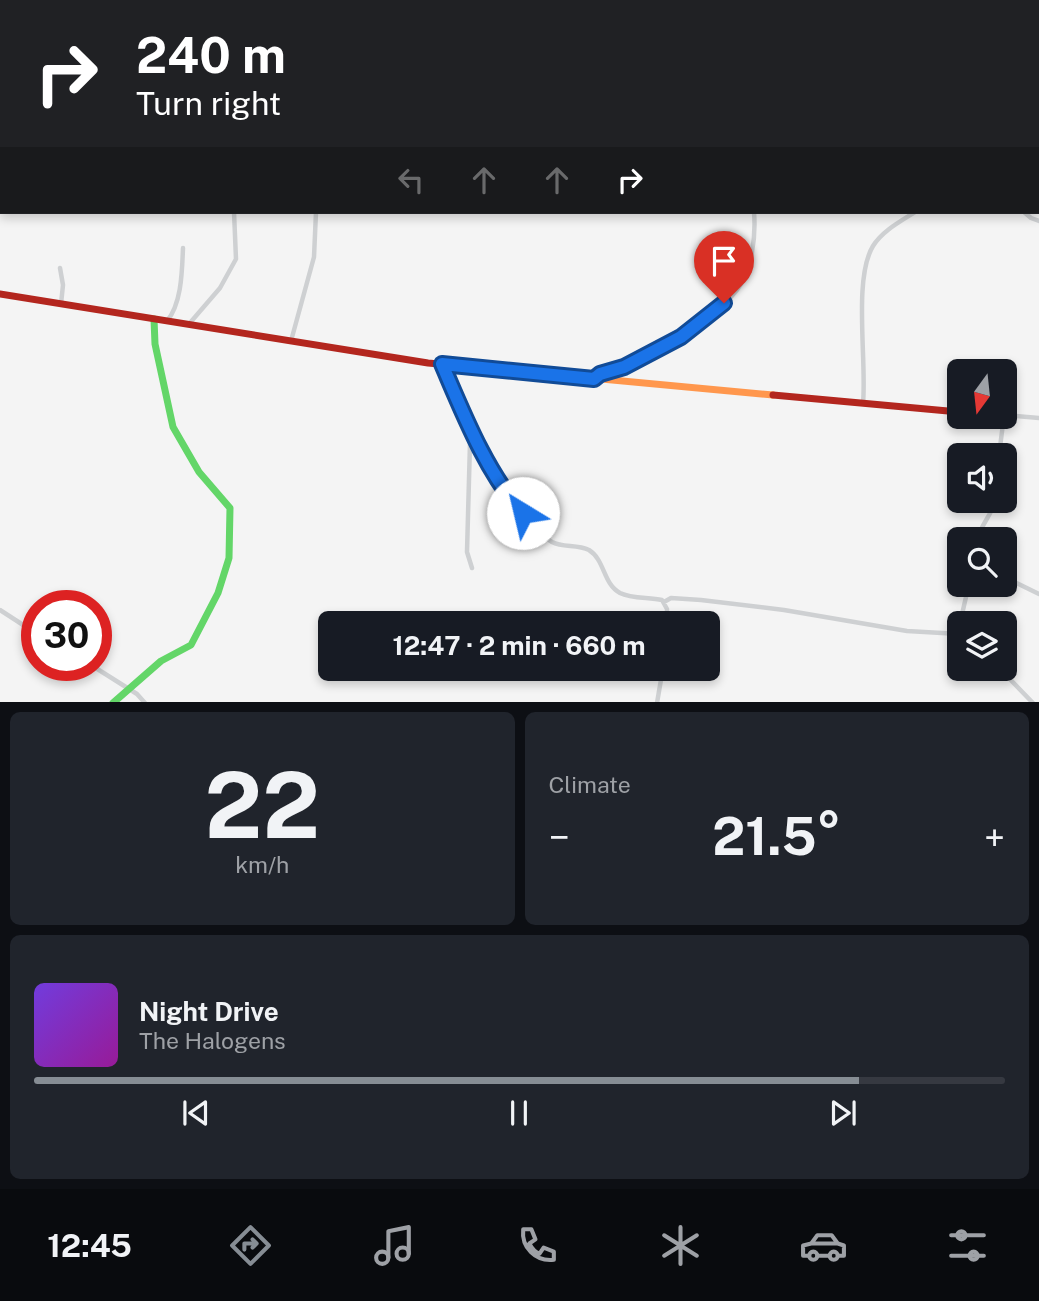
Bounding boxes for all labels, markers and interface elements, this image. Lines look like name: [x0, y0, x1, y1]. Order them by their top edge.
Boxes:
text: 240 m: [136, 26, 286, 84]
icon: right: [21, 28, 112, 119]
text: Turn right: [136, 85, 281, 122]
icon: left: [392, 161, 430, 199]
icon: ahead: [465, 161, 503, 199]
icon: ahead: [538, 161, 576, 199]
icon: right: [611, 161, 649, 199]
pin: [694, 231, 754, 303]
icon: arrive: [705, 242, 743, 280]
north arrow: [947, 359, 1017, 429]
map controls: [947, 359, 1017, 681]
button: sound: [947, 443, 1017, 513]
position arrow: [486, 476, 560, 550]
button: search: [947, 527, 1017, 597]
speed limit sign: 30: [21, 590, 112, 681]
button: layers: [947, 611, 1017, 681]
text: 12:47 · 2 min · 660 m: [393, 630, 645, 661]
text: 22: [204, 752, 320, 858]
text: Climate: [549, 771, 631, 798]
text: 21.5°: [712, 806, 841, 867]
text: −: [549, 815, 570, 860]
text: +: [984, 815, 1005, 860]
text: km/h: [235, 851, 289, 878]
text: Night Drive: [139, 996, 279, 1027]
text: The Halogens: [139, 1027, 286, 1054]
icon: previous: [177, 1094, 215, 1132]
icon: pause: [500, 1094, 538, 1132]
icon: next: [824, 1094, 862, 1132]
icon: directions: [226, 1221, 275, 1270]
icon: music: [370, 1221, 419, 1270]
icon: phone: [513, 1221, 562, 1270]
icon: climate: [656, 1221, 705, 1270]
icon: car: [799, 1221, 848, 1270]
icon: filters: [943, 1221, 992, 1270]
text: 12:45: [47, 1227, 132, 1264]

